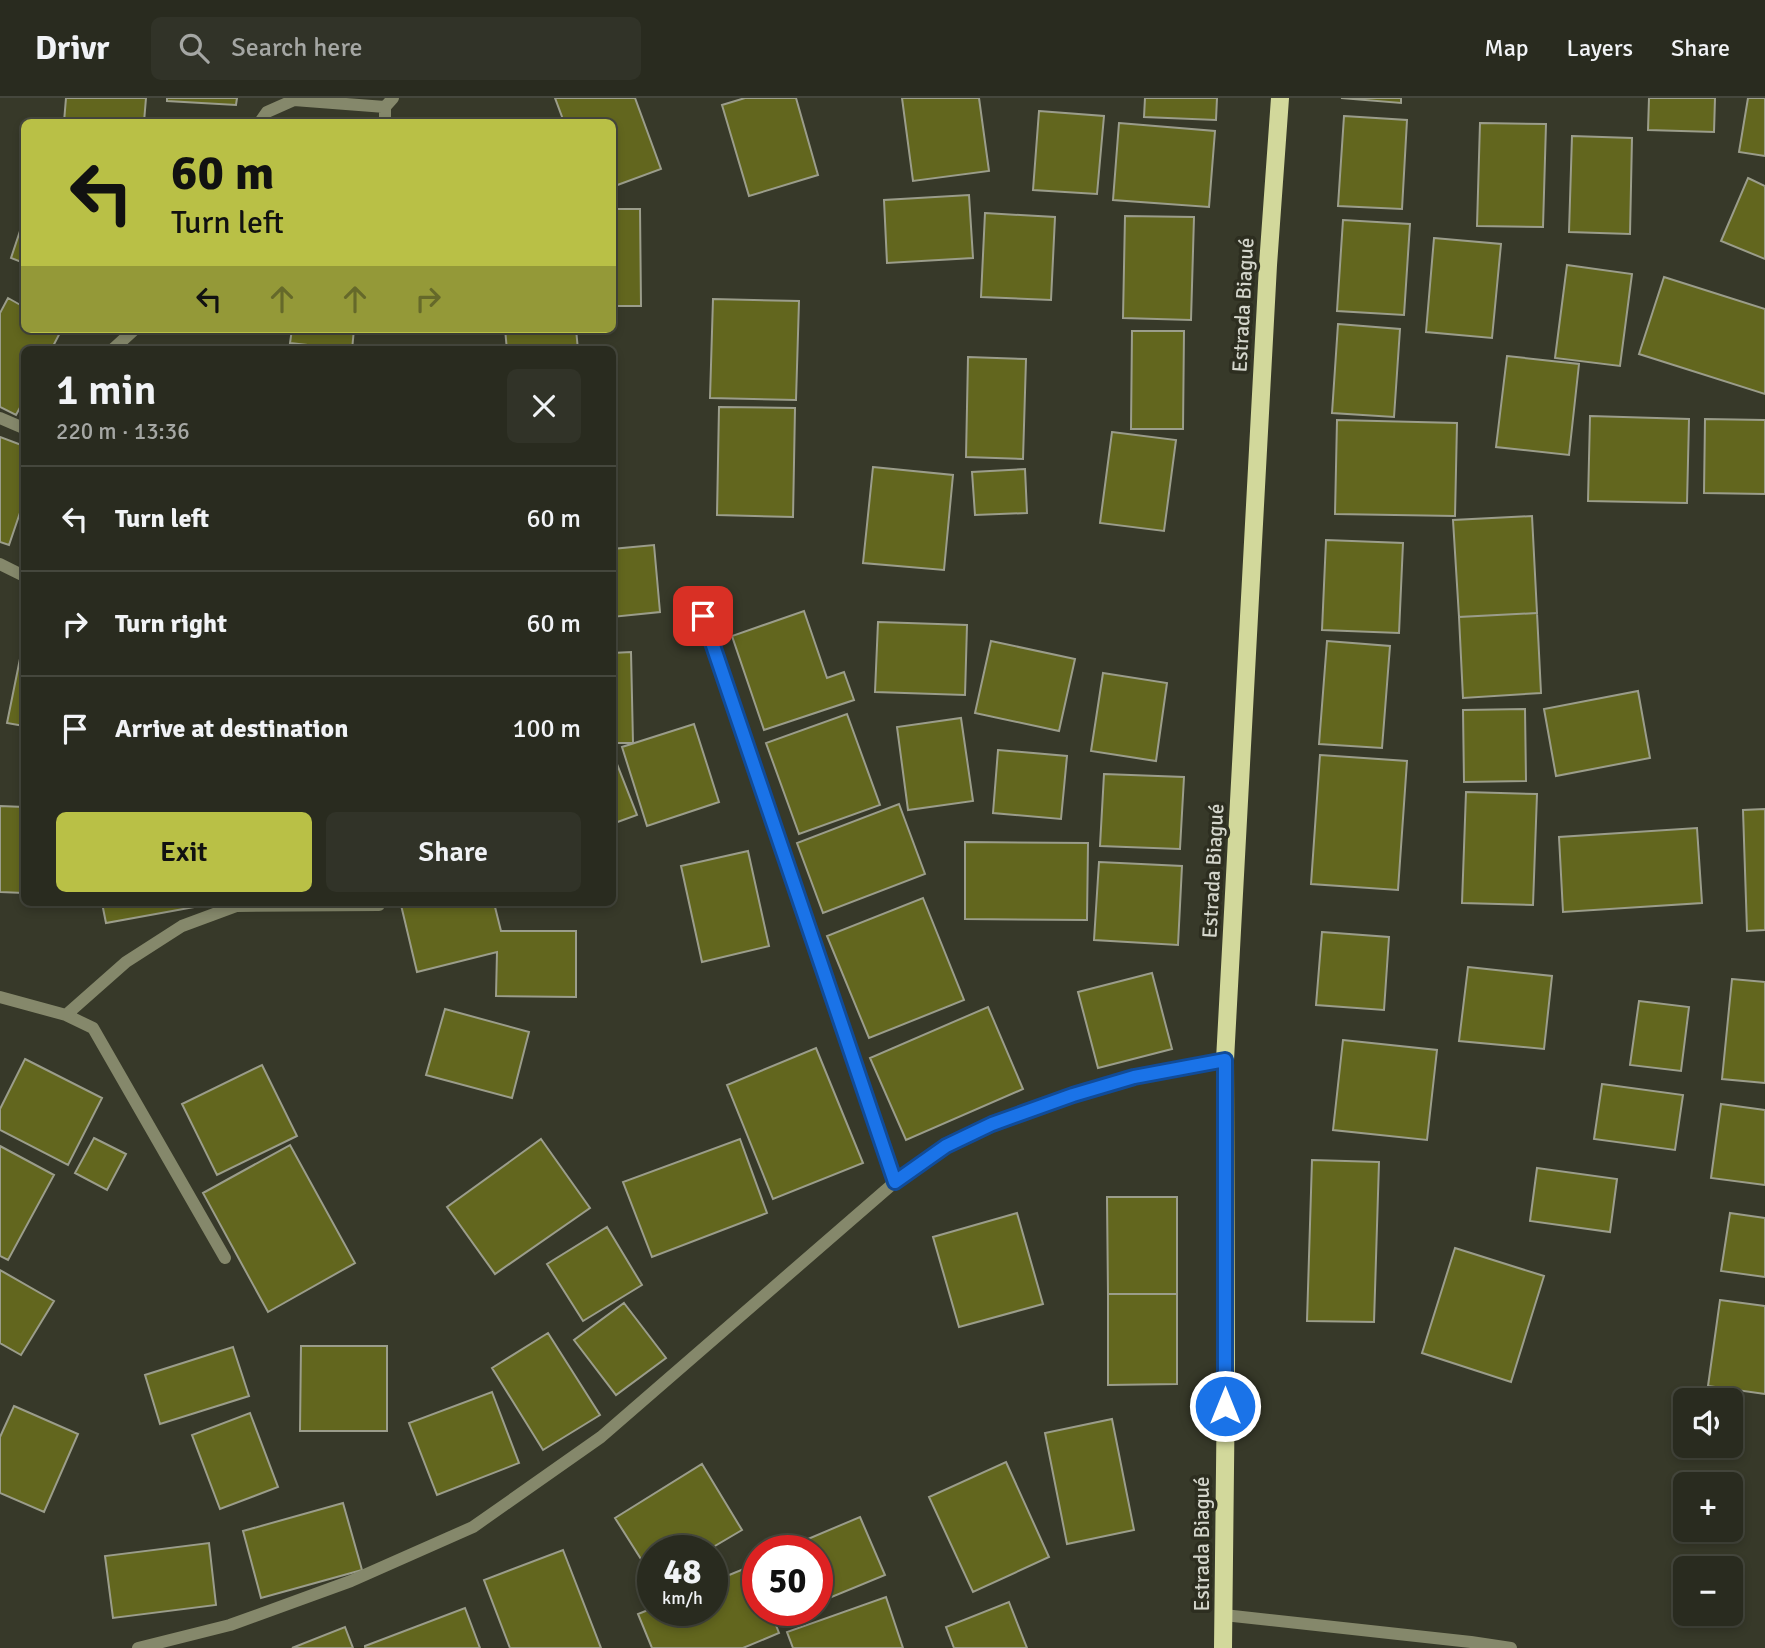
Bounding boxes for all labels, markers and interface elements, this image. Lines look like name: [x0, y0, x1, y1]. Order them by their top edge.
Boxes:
search box: [151, 17, 641, 80]
text: Drivr: [35, 28, 109, 69]
icon: search: [175, 29, 213, 67]
text: Search here: [231, 32, 362, 64]
text: Map: [1484, 33, 1529, 63]
text: Layers: [1567, 33, 1633, 63]
text: Share: [1671, 33, 1730, 63]
text: 60 m: [171, 143, 274, 203]
icon: left: [56, 147, 147, 238]
text: Turn left: [171, 203, 284, 242]
street label: Estrada Biagué: [1226, 237, 1260, 373]
icon: left: [190, 280, 228, 318]
icon: ahead: [263, 280, 301, 318]
icon: ahead: [336, 280, 374, 318]
icon: right: [409, 280, 447, 318]
text: 1 min: [56, 365, 157, 416]
button: close: [507, 369, 581, 443]
text: 220 m · 13:36: [56, 417, 190, 446]
icon: left: [56, 500, 94, 538]
text: Turn left: [115, 503, 209, 535]
text: 60 m: [526, 503, 581, 535]
pin: [673, 586, 733, 646]
icon: arrive: [684, 597, 722, 635]
icon: right: [56, 605, 94, 643]
text: Turn right: [115, 608, 227, 640]
text: 60 m: [526, 608, 581, 640]
icon: arrive: [56, 710, 94, 748]
text: Arrive at destination: [115, 713, 348, 745]
text: 100 m: [512, 713, 581, 745]
street label: Estrada Biagué: [1196, 803, 1230, 939]
button: Exit: [56, 812, 312, 892]
button: Share: [326, 812, 581, 892]
position arrow: [1188, 1369, 1262, 1443]
map controls: [1673, 1388, 1743, 1626]
button: sound: [1673, 1388, 1743, 1458]
button: +: [1673, 1472, 1743, 1542]
street label: Estrada Biagué: [1189, 1477, 1215, 1611]
speed limit sign: 50: [742, 1535, 833, 1626]
text: 48: [664, 1550, 701, 1593]
button: −: [1673, 1556, 1743, 1626]
text: km/h: [662, 1587, 703, 1609]

